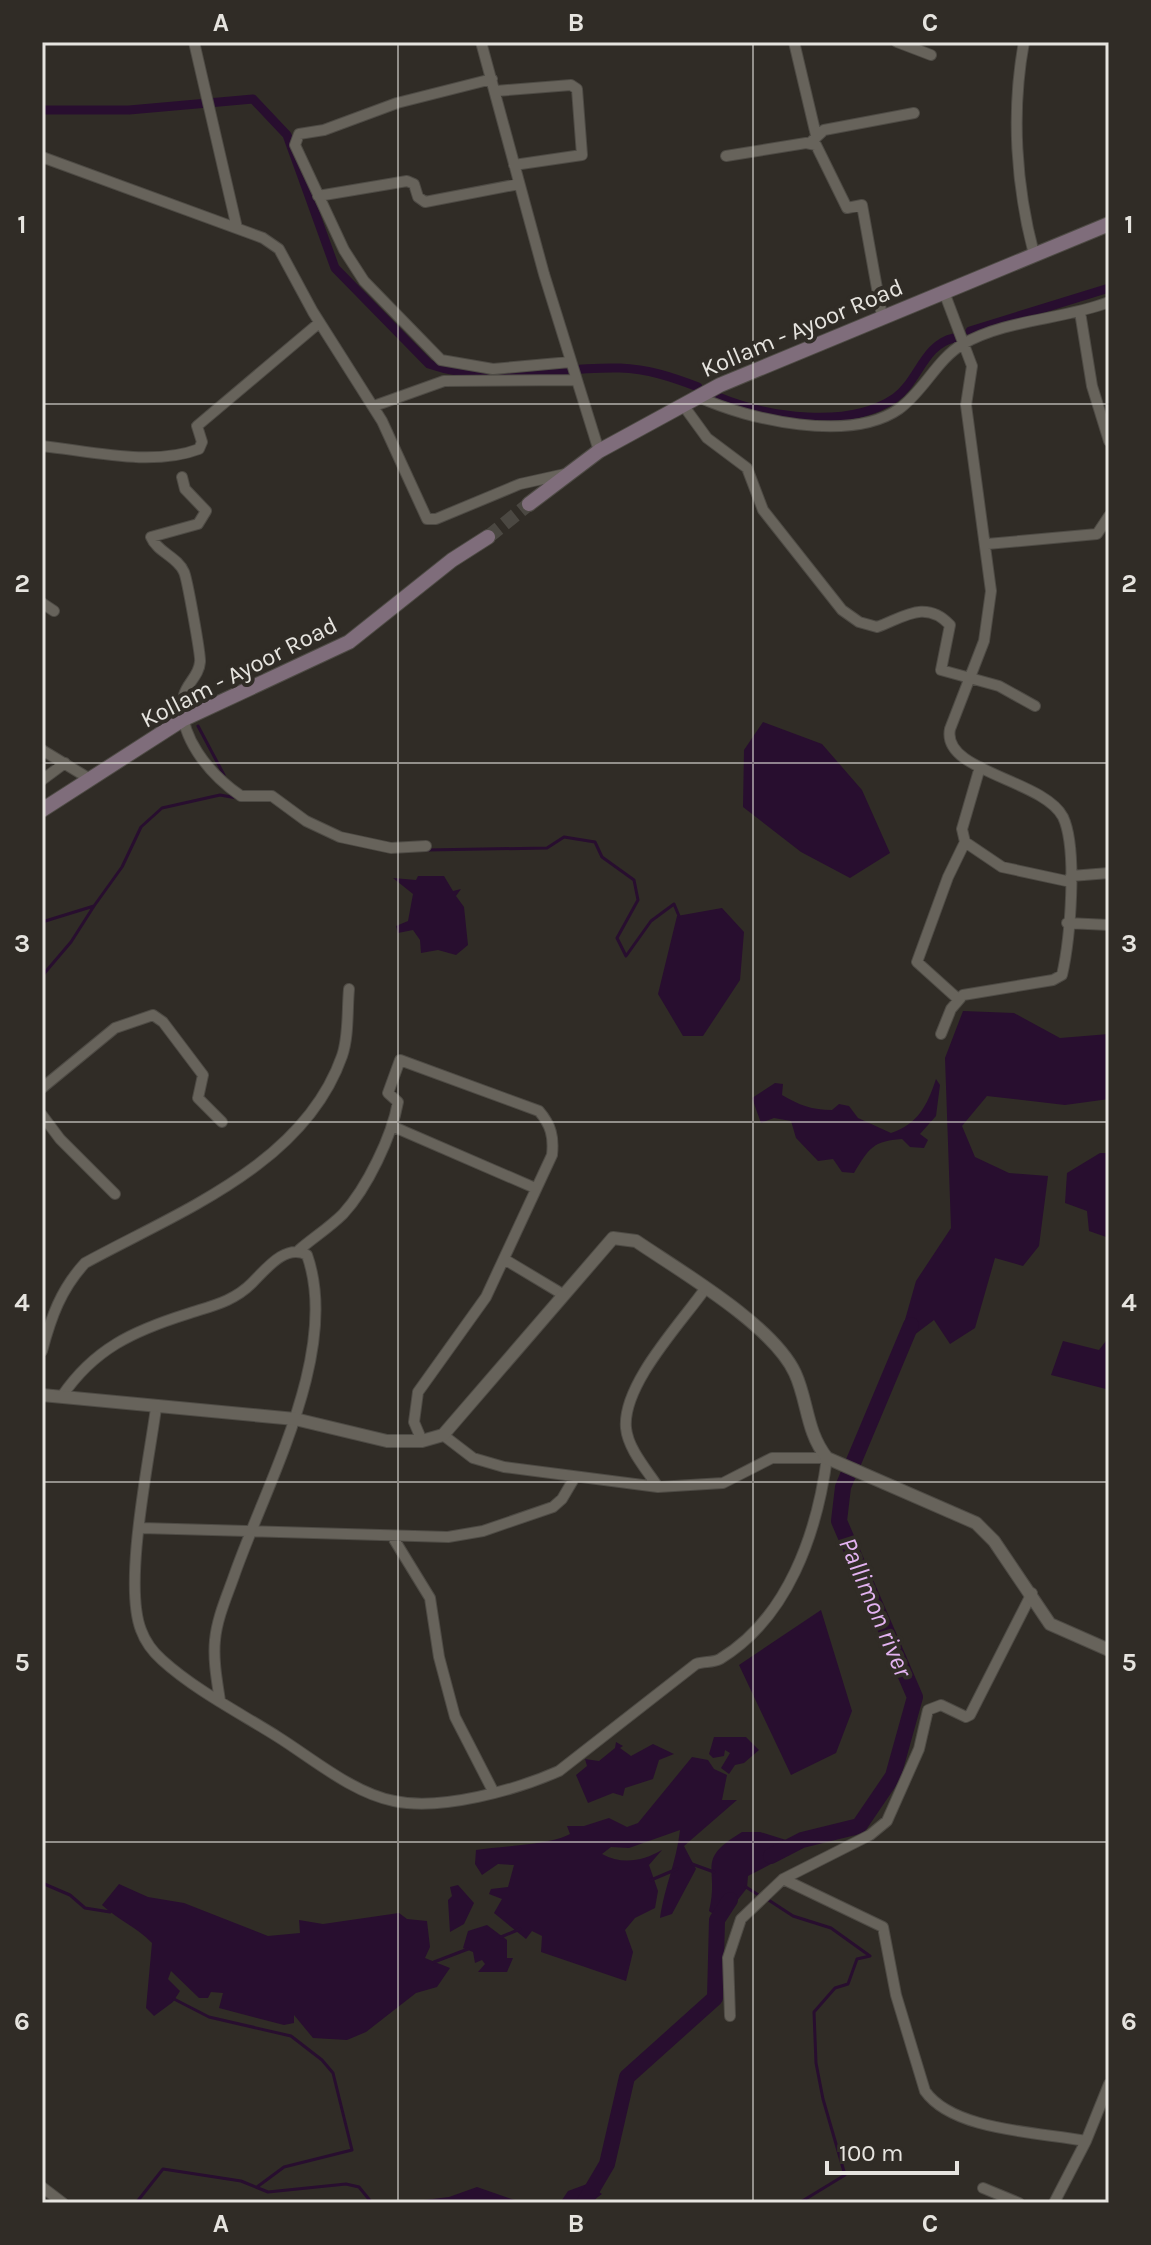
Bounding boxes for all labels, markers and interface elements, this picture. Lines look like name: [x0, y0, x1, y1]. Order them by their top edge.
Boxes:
text: A: [213, 7, 229, 38]
text: B: [568, 7, 584, 38]
text: C: [922, 7, 938, 38]
text: 1: [17, 209, 27, 240]
text: 1: [1124, 209, 1134, 240]
street label: Kollam - Ayoor Road: [697, 273, 907, 383]
text: 2: [14, 568, 30, 599]
text: 2: [1121, 568, 1137, 599]
street label: Kollam - Ayoor Road: [136, 610, 342, 734]
text: 3: [14, 928, 30, 959]
text: 3: [1121, 928, 1137, 959]
text: 4: [14, 1287, 30, 1318]
text: 4: [1121, 1287, 1137, 1318]
water label: Pallimon river: [832, 1532, 919, 1683]
text: 5: [14, 1647, 30, 1678]
text: 5: [1121, 1647, 1137, 1678]
text: 6: [14, 2006, 30, 2037]
text: 6: [1121, 2006, 1137, 2037]
scale bar: [827, 2125, 957, 2175]
text: 100 m: [839, 2139, 904, 2167]
text: A: [213, 2208, 229, 2239]
text: B: [568, 2208, 584, 2239]
text: C: [922, 2208, 938, 2239]

